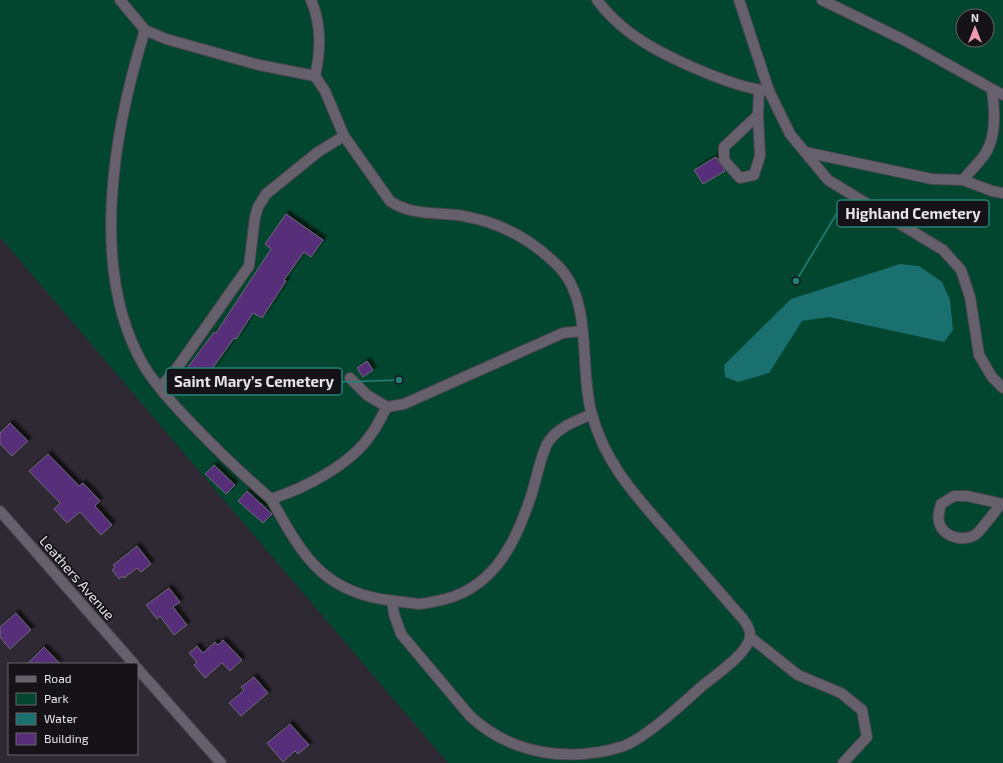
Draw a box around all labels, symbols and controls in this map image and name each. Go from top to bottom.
north arrow [955,8,995,48]
text: N [971,11,979,24]
callout: Highland Cemetery [837,200,989,227]
text: Highland Cemetery [845,204,981,223]
callout: Saint Mary’s Cemetery [166,368,342,395]
text: Saint Mary’s Cemetery [174,372,334,391]
street label: Leathers Avenue [36,532,118,623]
legend [8,663,138,755]
text: Road [44,671,72,685]
text: Park [44,691,69,705]
text: Water [44,711,78,725]
text: Building [44,731,89,745]

